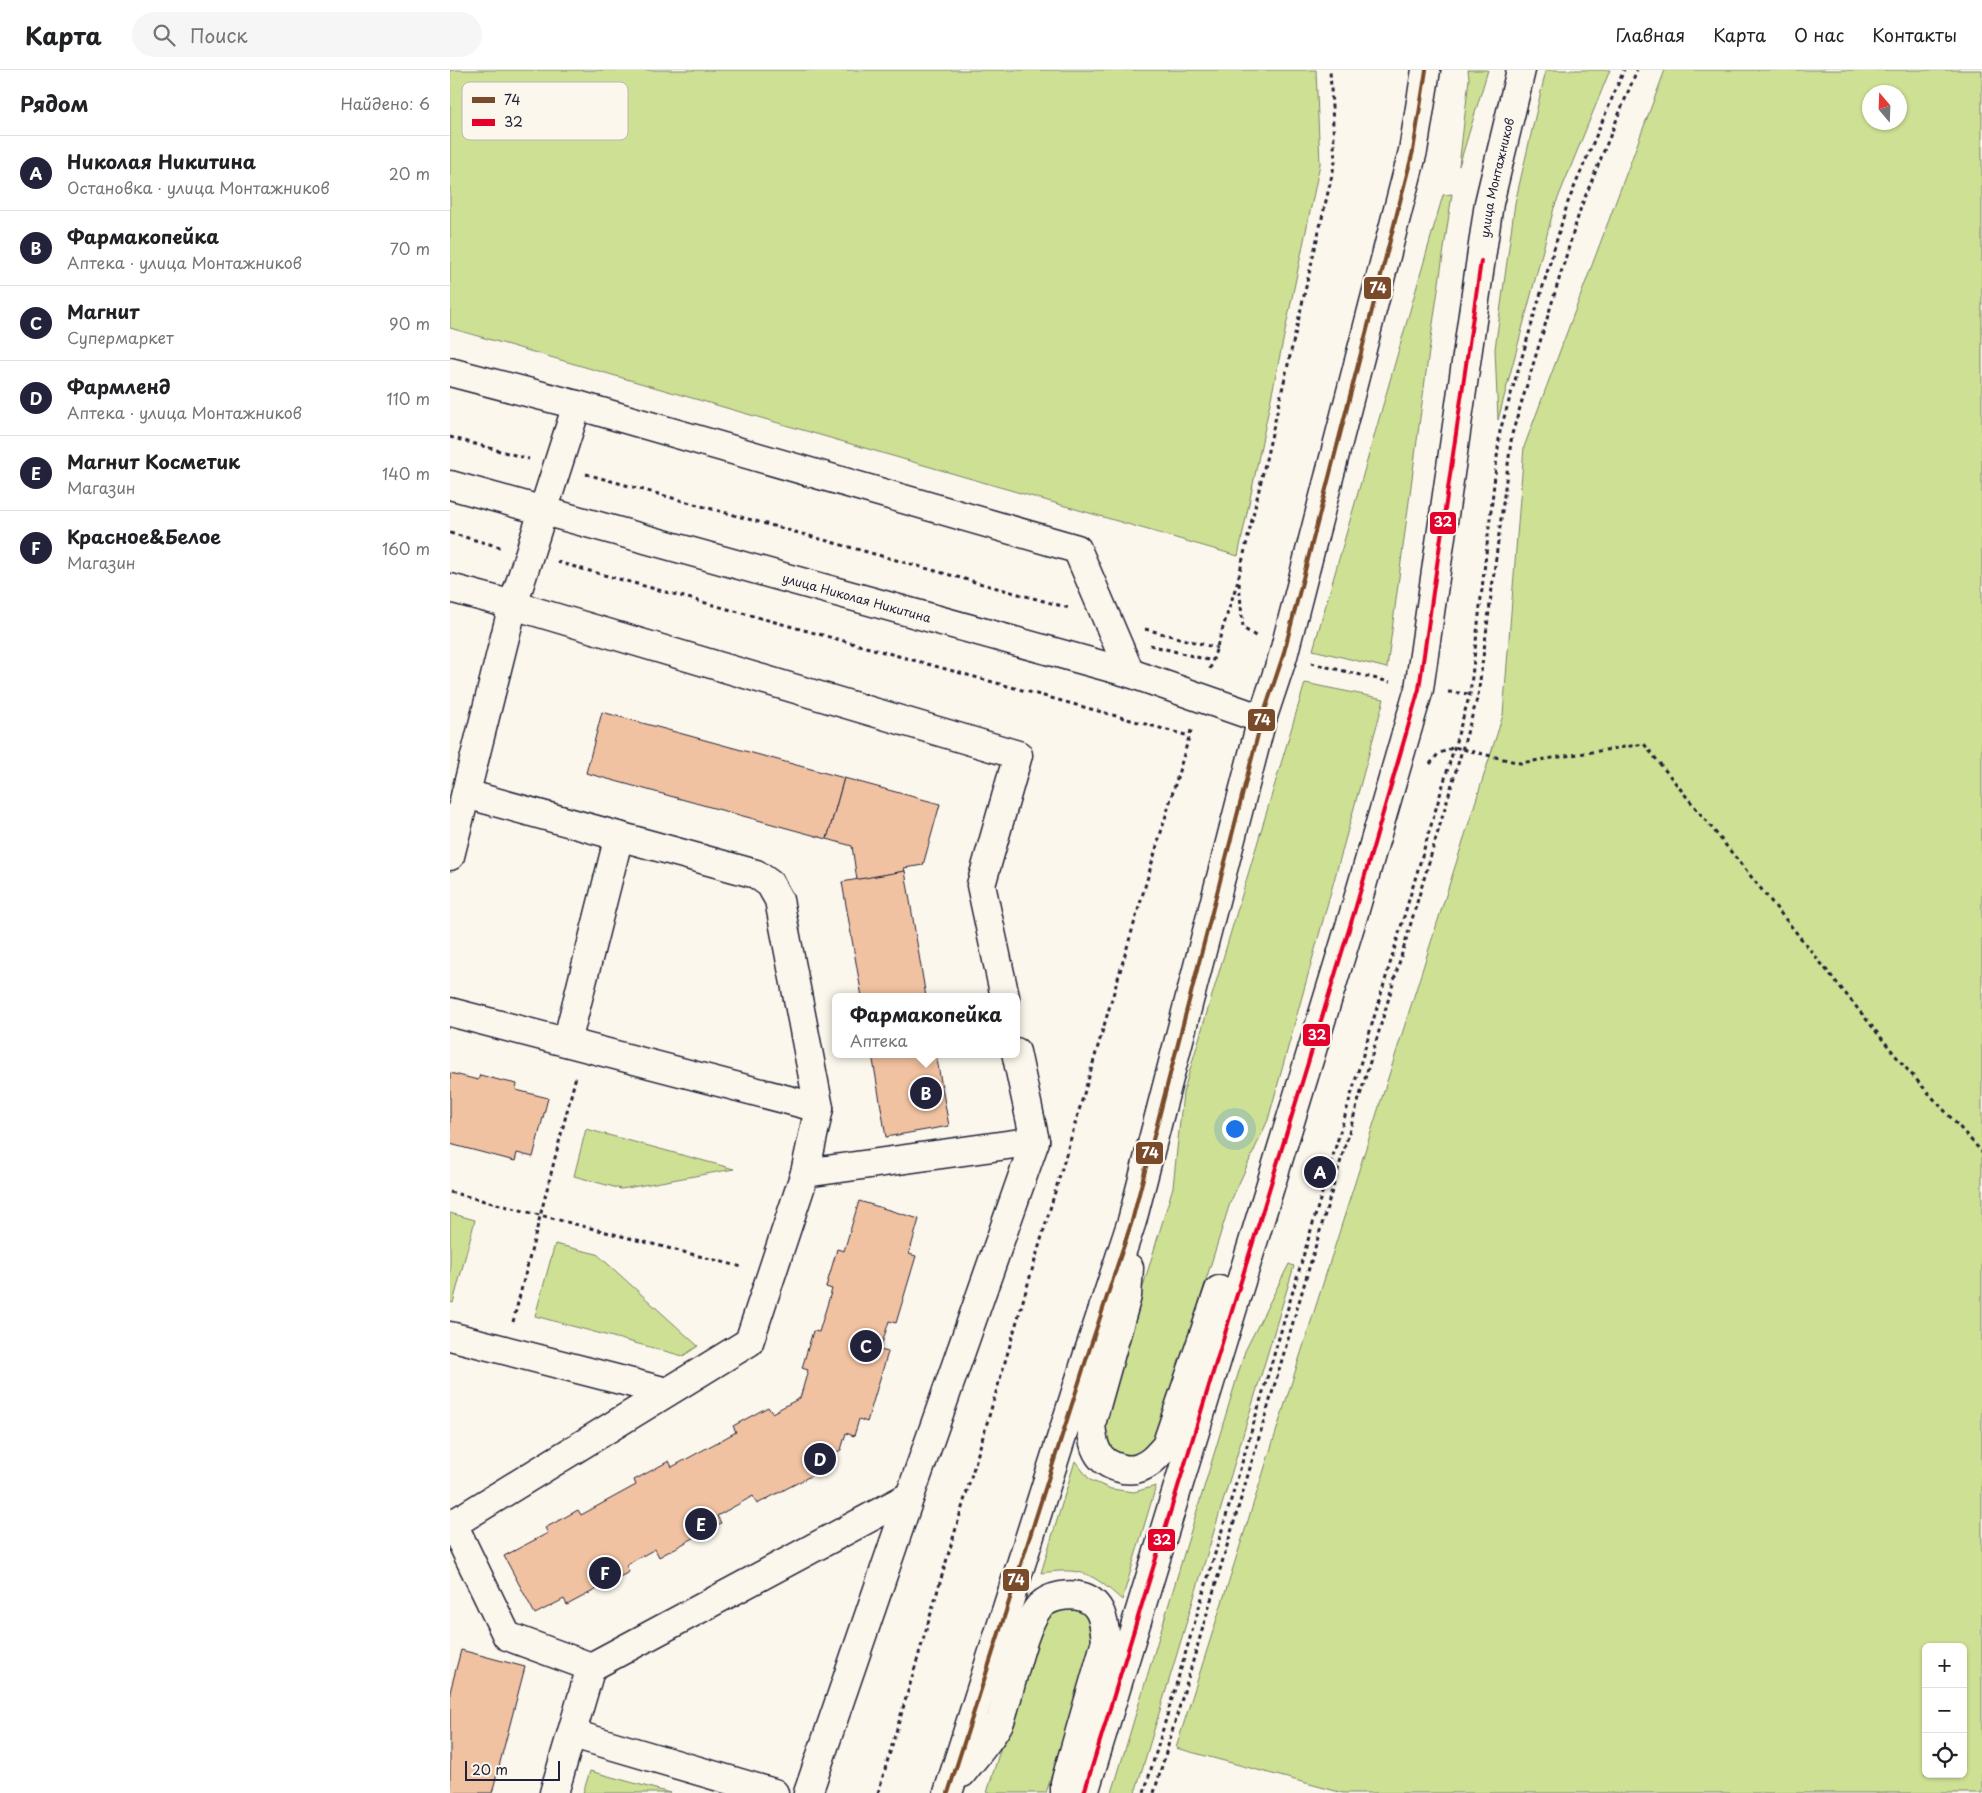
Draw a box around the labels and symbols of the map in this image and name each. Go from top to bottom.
legend [462,82,628,140]
north arrow [1862,85,1907,130]
text: 74 [504,89,521,110]
text: 32 [504,111,523,132]
street label: улица Монтажников [1475,116,1518,239]
line badge: 74 [1363,276,1392,300]
text: 74 [1369,277,1387,298]
line badge: 32 [1429,511,1457,535]
text: 32 [1434,511,1453,532]
street label: улица Николая Никитина [780,568,934,627]
line badge: 74 [1247,708,1276,732]
text: 74 [1253,709,1271,730]
line badge: 32 [1302,1023,1331,1047]
text: 32 [1308,1024,1327,1045]
pin: B [910,1074,942,1112]
your location [1222,1116,1248,1142]
line badge: 74 [1135,1141,1164,1165]
text: 74 [1141,1142,1159,1163]
pin: A [1304,1153,1336,1191]
pin: C [850,1327,882,1365]
pin: D [804,1440,836,1478]
pin: E [685,1505,717,1543]
line badge: 32 [1147,1528,1176,1552]
text: 32 [1153,1529,1172,1550]
pin: F [589,1554,621,1592]
line badge: 74 [1002,1568,1030,1592]
text: 74 [1007,1569,1025,1590]
scale bar [465,1758,560,1781]

